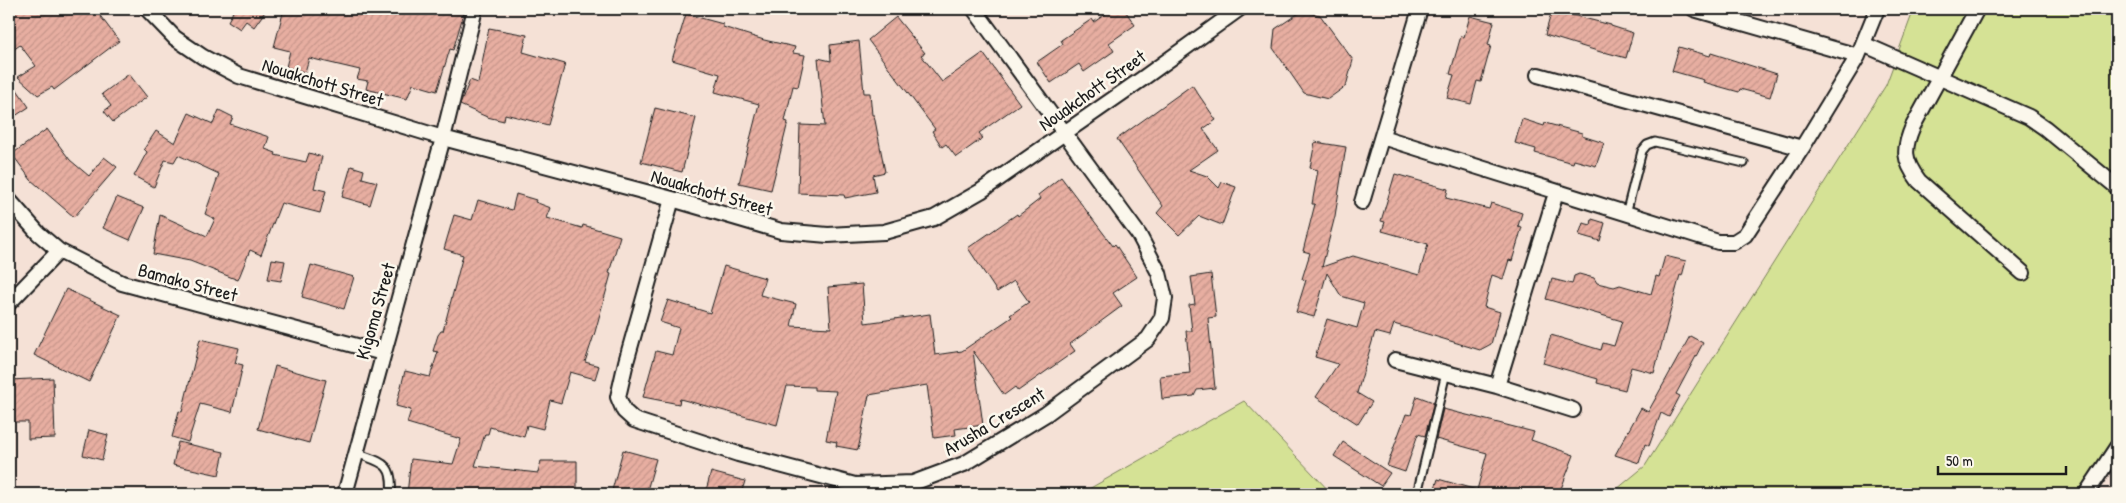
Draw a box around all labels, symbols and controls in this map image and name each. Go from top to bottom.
street label: Nouakchott Street [1033,43,1151,137]
street label: Nouakchott Street [259,51,387,113]
street label: Nouakchott Street [648,162,776,222]
street label: Bamako Street [136,256,241,308]
street label: Kigoma Street [349,259,401,362]
street label: Arusha Crescent [938,380,1050,461]
scale bar [1938,443,2066,475]
text: 50 m [1946,450,1973,471]

